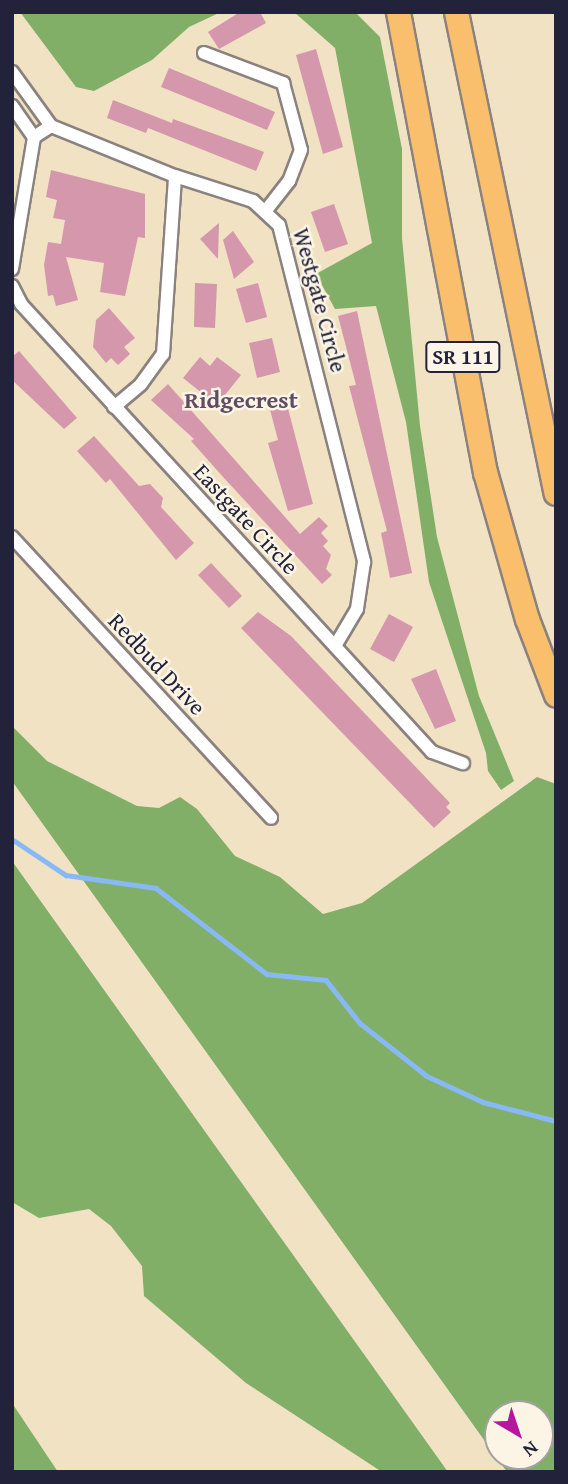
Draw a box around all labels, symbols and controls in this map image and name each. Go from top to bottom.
street label: Westgate Circle [287,225,353,375]
road number: SR 111 [424,340,502,374]
district label: Ridgecrest [184,386,298,414]
street label: Eastgate Circle [188,458,304,580]
street label: Redbud Drive [103,607,211,721]
north arrow [484,1400,554,1470]
text: N [517,1435,545,1465]

